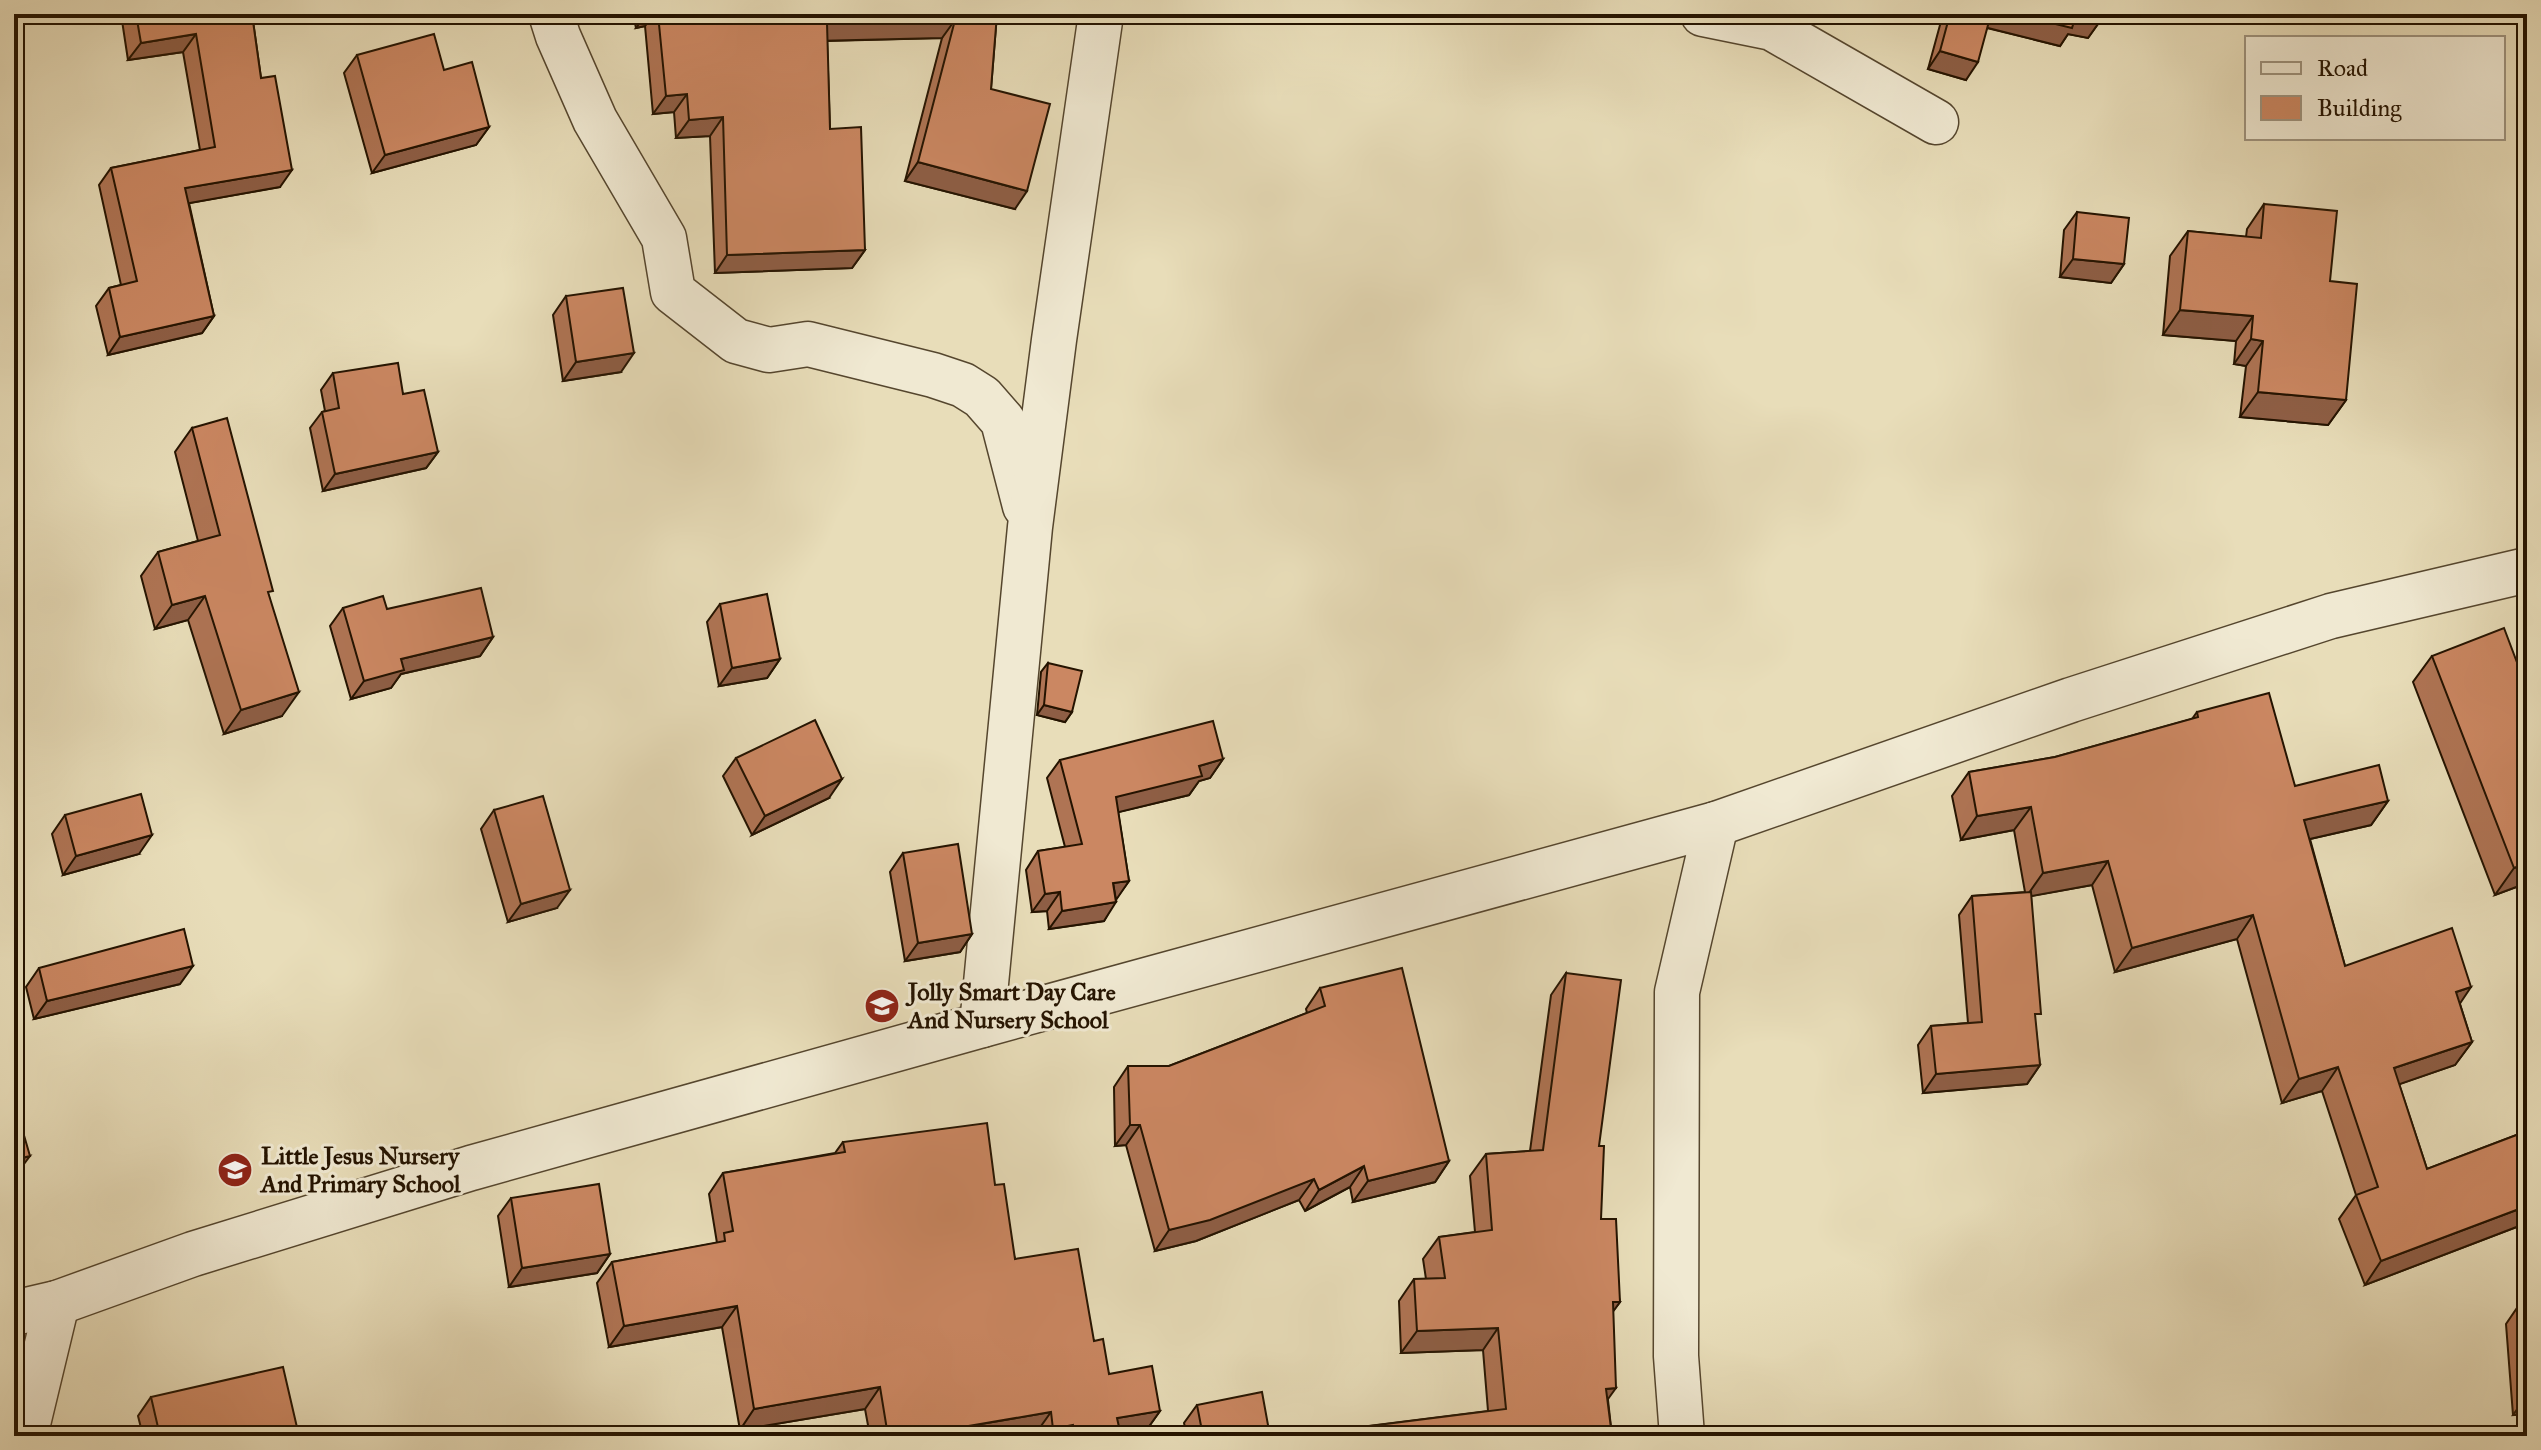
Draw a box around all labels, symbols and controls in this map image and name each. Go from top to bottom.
legend [2245,36,2505,140]
text: Road [2317,53,2368,83]
text: Building [2317,93,2402,123]
place label: Jolly Smart Day Care And Nursery School [905,977,1116,1035]
school or university icon: Jolly Smart Day Care And Nursery School [863,987,901,1025]
place label: Little Jesus Nursery And Primary School [259,1141,461,1199]
school or university icon: Little Jesus Nursery And Primary School [216,1151,254,1189]

